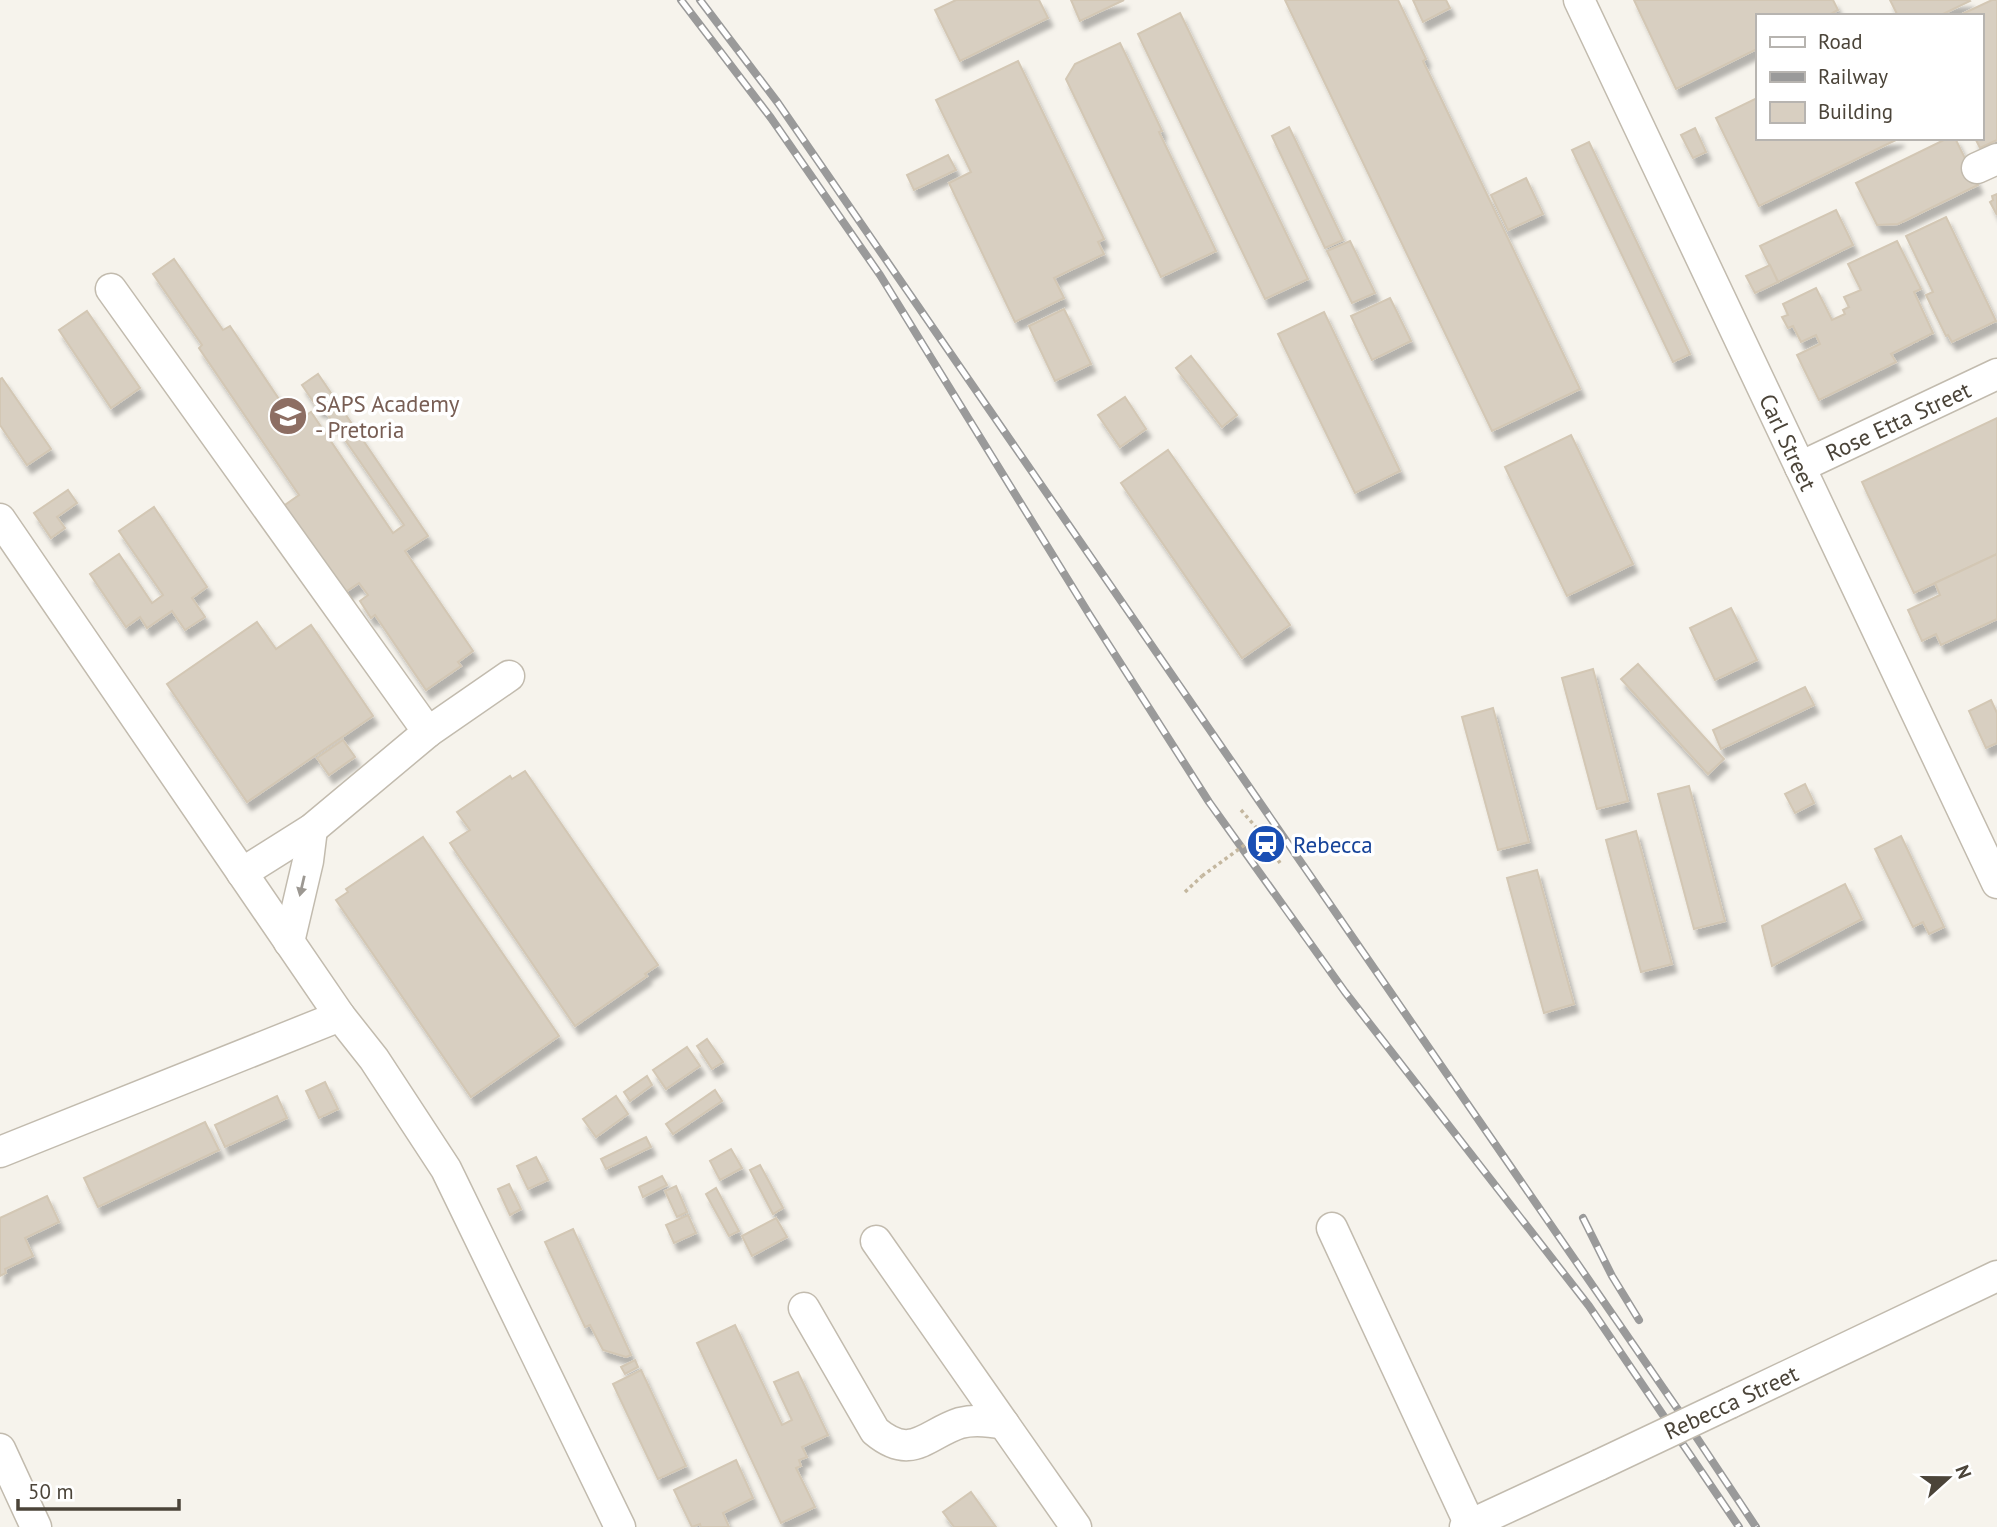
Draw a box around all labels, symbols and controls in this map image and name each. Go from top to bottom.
legend [1756,14,1983,140]
text: Road [1818,28,1862,55]
text: Railway [1818,63,1888,90]
text: Building [1818,98,1893,125]
street label: Rose Etta Street [1821,375,1975,467]
place label: SAPS Academy - Pretoria [315,389,460,444]
street label: Carl Street [1753,389,1823,495]
school or university icon: SAPS Academy - Pretoria [267,395,309,437]
station icon: Rebecca [1245,823,1287,865]
place label: Rebecca [1293,830,1373,859]
one-way arrow [297,875,308,897]
street label: Rebecca Street [1659,1358,1803,1446]
north arrow [1913,1443,1983,1513]
text: N [1950,1462,1977,1482]
scale bar [18,1468,178,1512]
text: 50 m [28,1478,74,1505]

